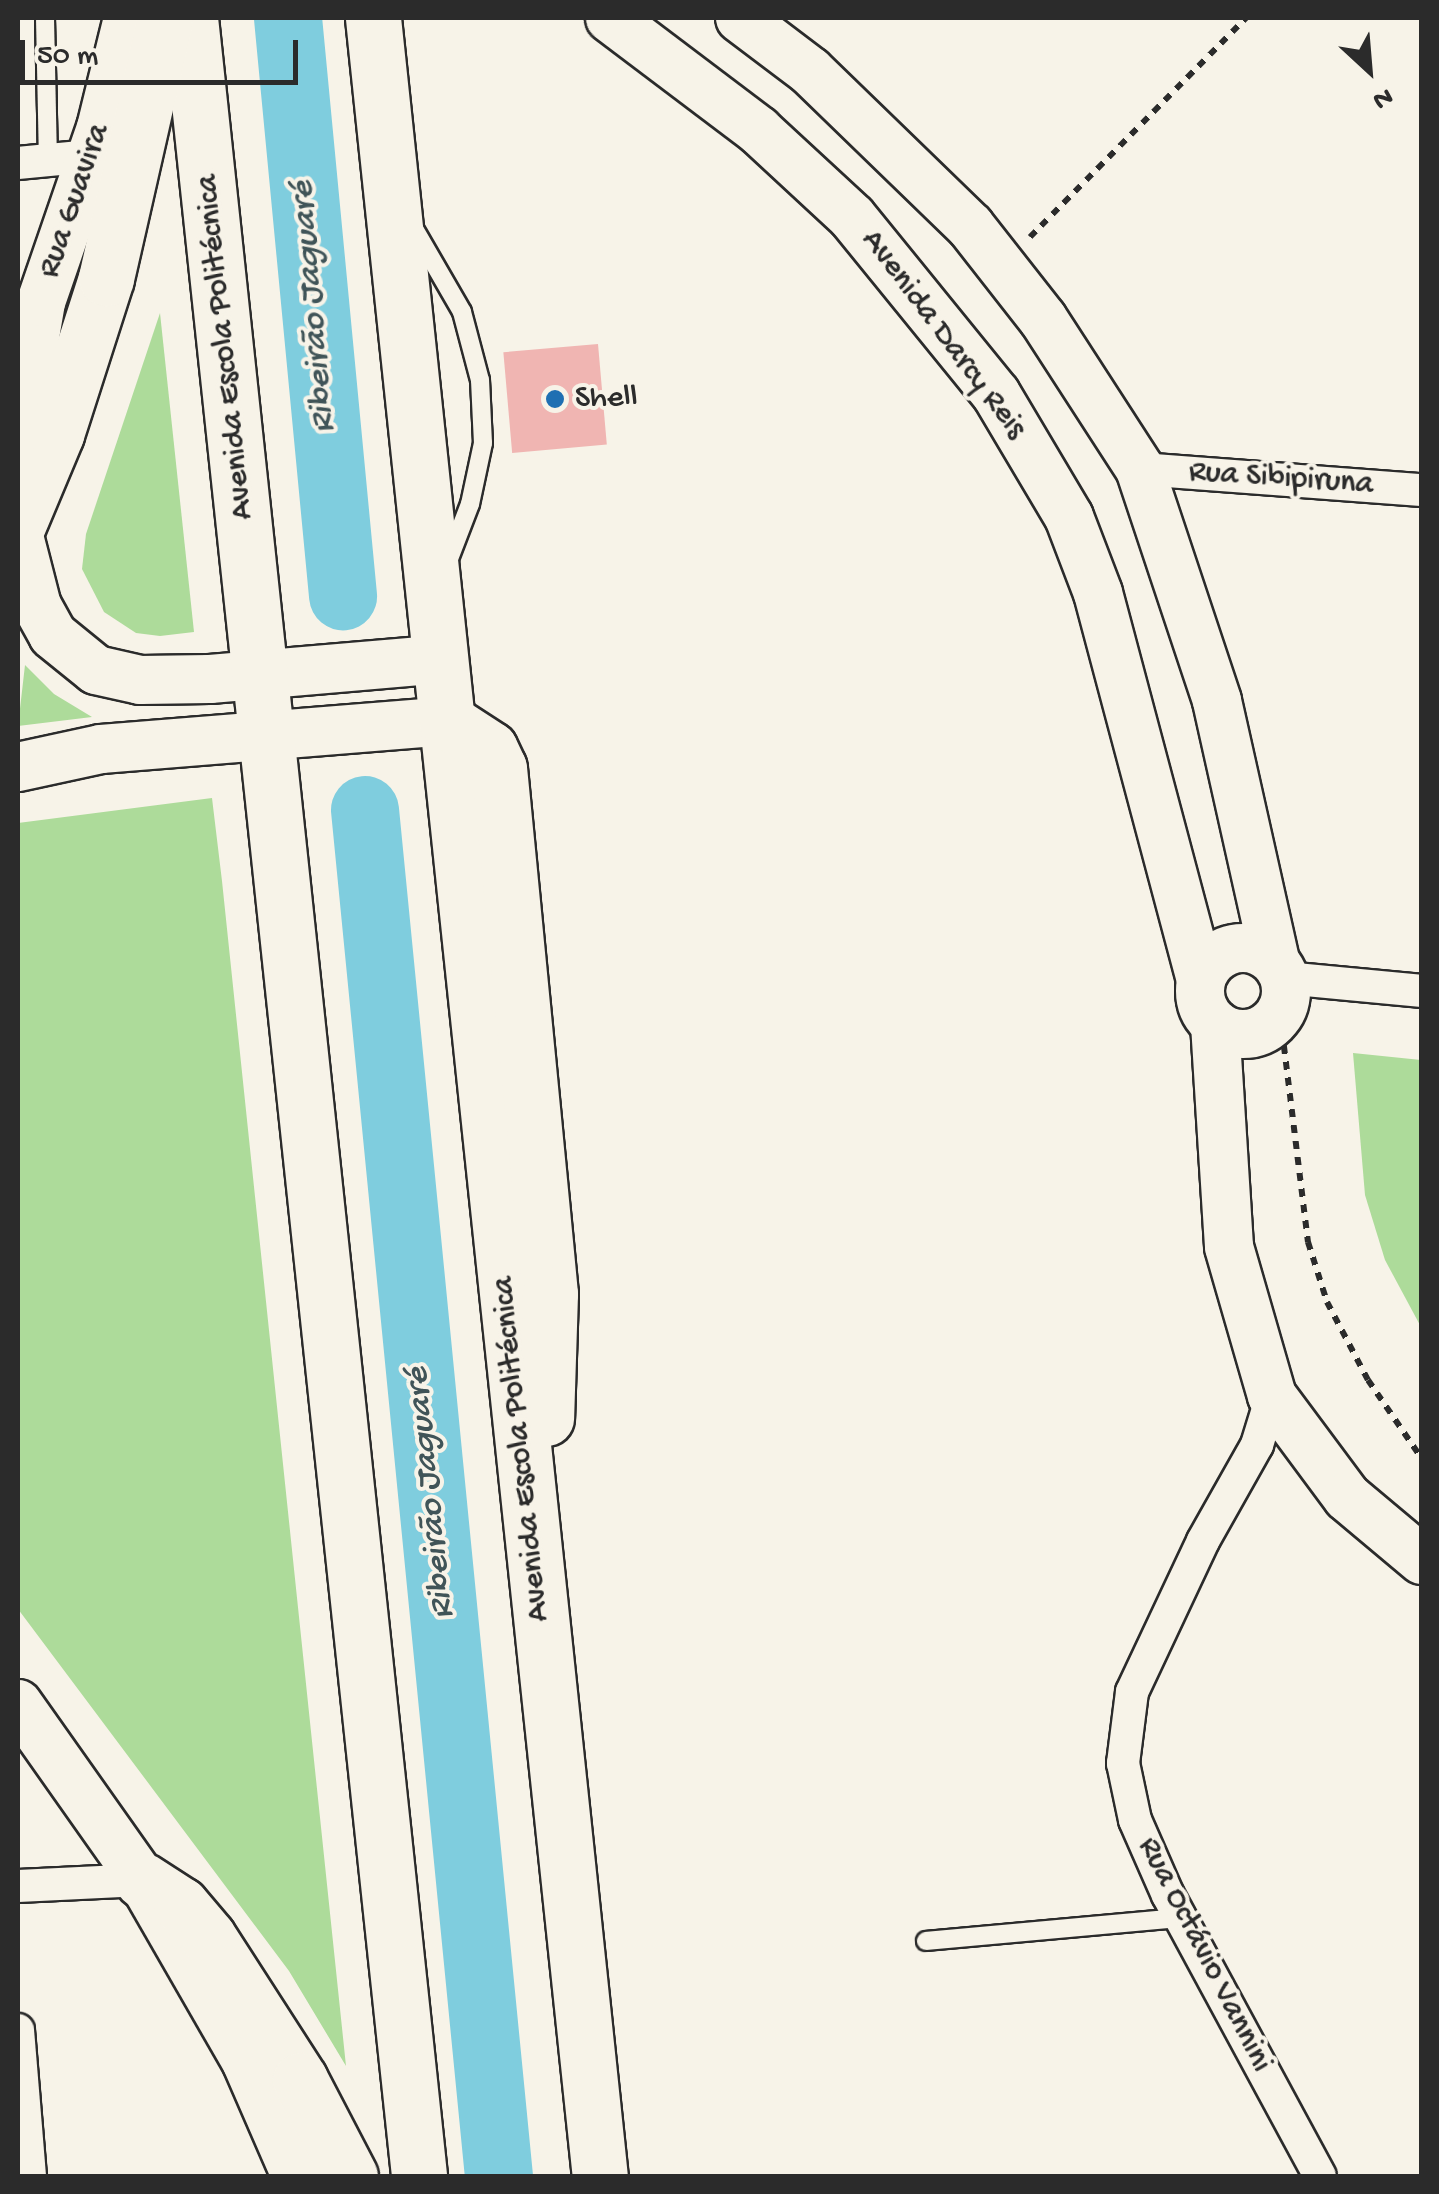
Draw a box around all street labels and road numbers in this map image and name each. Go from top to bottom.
street label: Rua Guavira [31,119,119,283]
street label: Avenida Escola Politécnica [189,173,263,521]
street label: Avenida Darcy Reis [852,223,1034,447]
street label: Rua Sibipiruna [1188,453,1374,505]
street label: Avenida Escola Politécnica [485,1275,559,1623]
street label: Rua Octávio Vannini [1128,1831,1280,2079]

